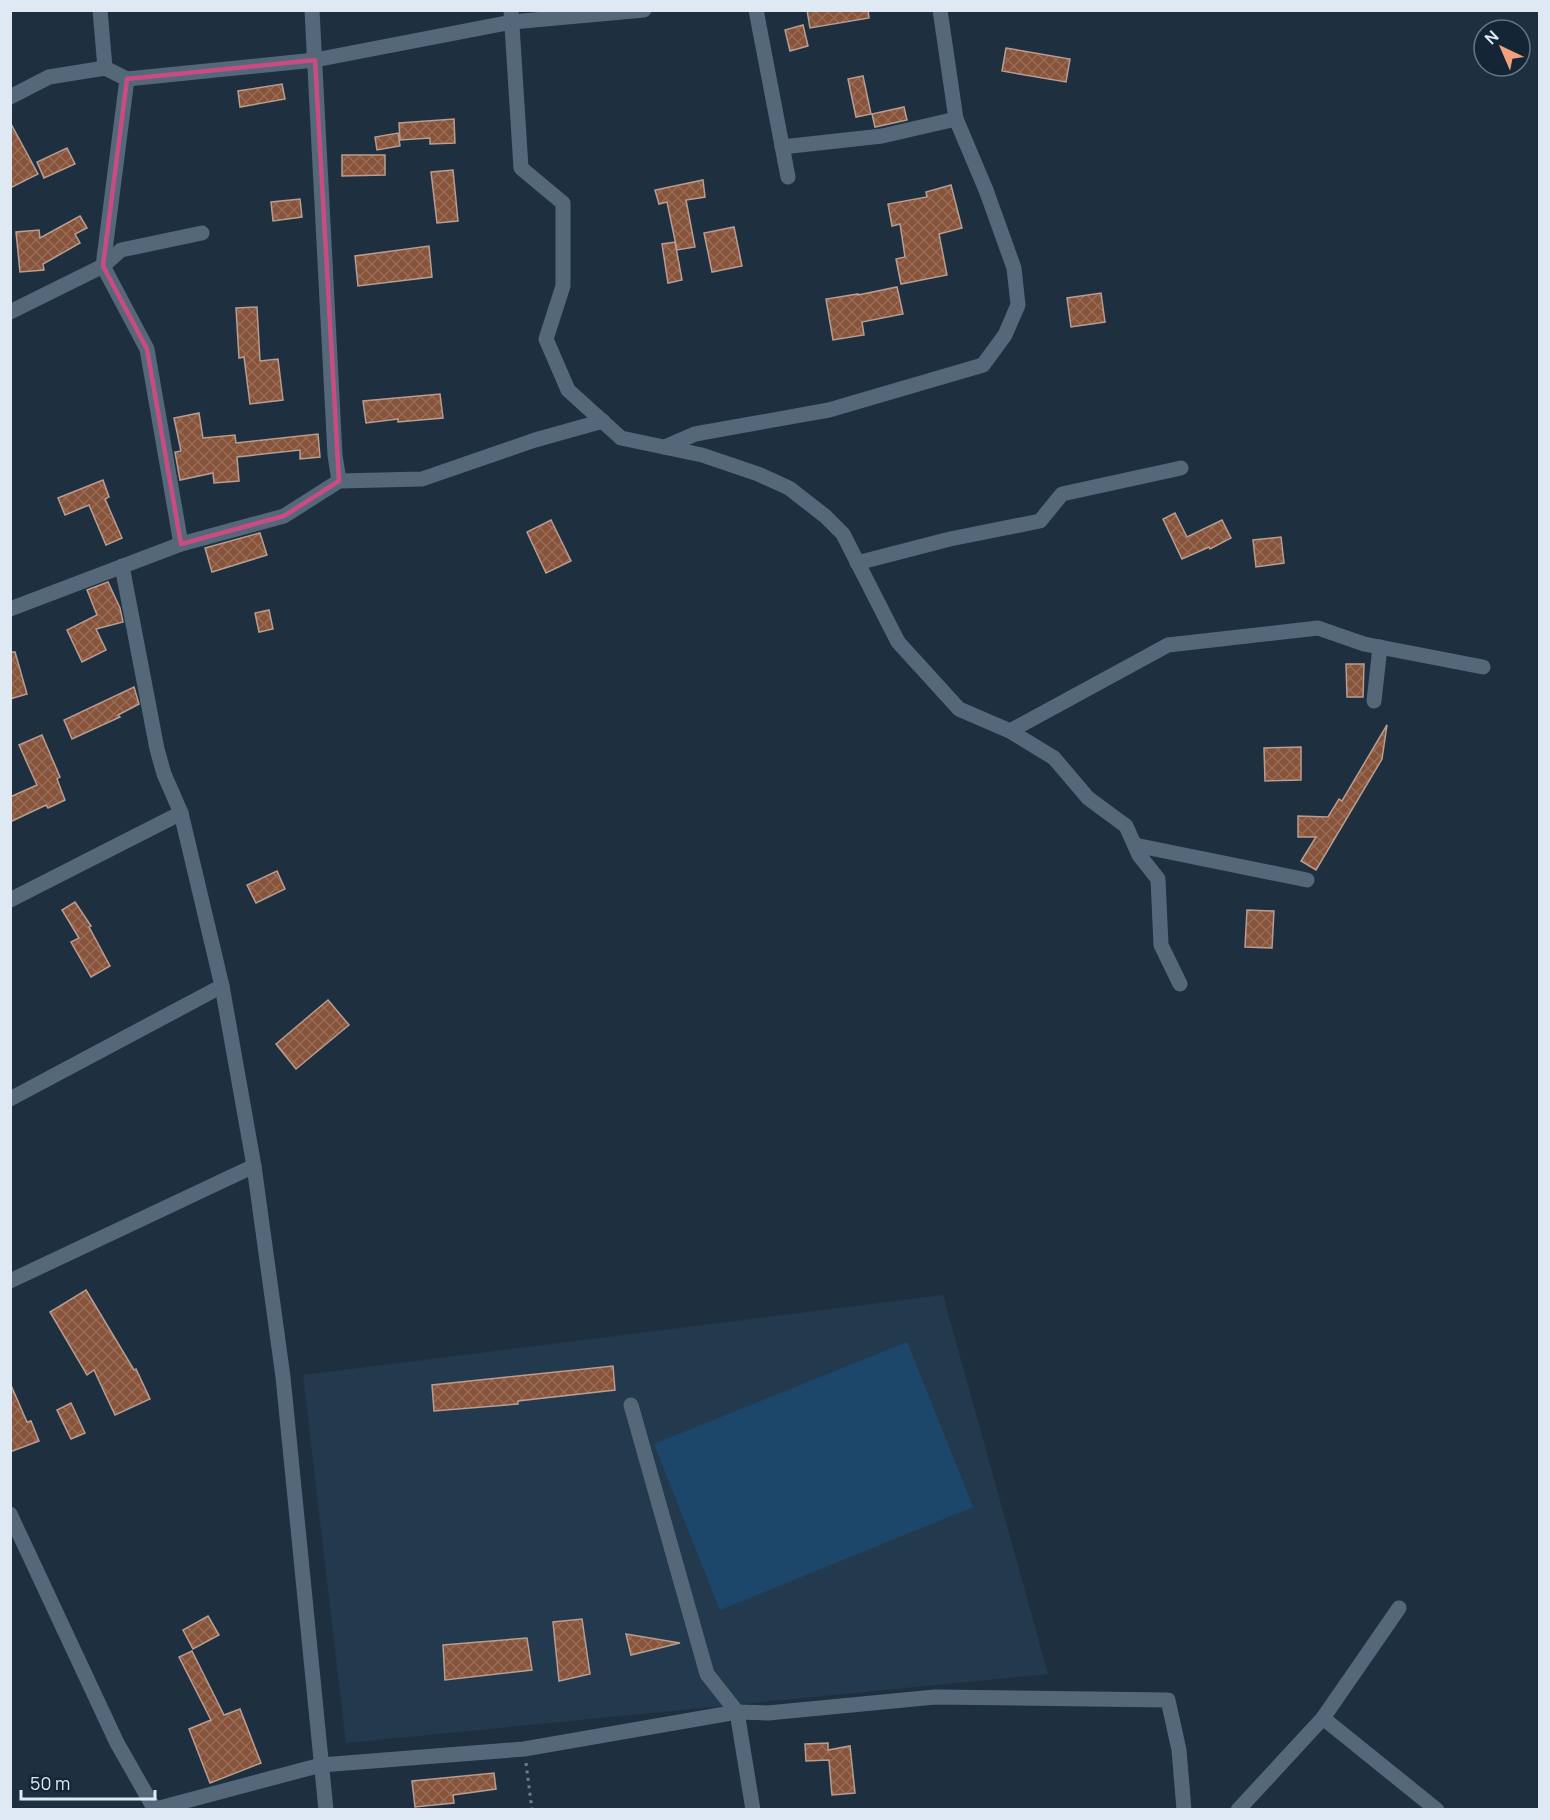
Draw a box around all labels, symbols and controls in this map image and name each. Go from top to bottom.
north arrow [1472,18,1532,78]
text: N [1480,25,1503,49]
scale bar [21,1763,154,1801]
text: 50 m [30,1771,70,1795]

